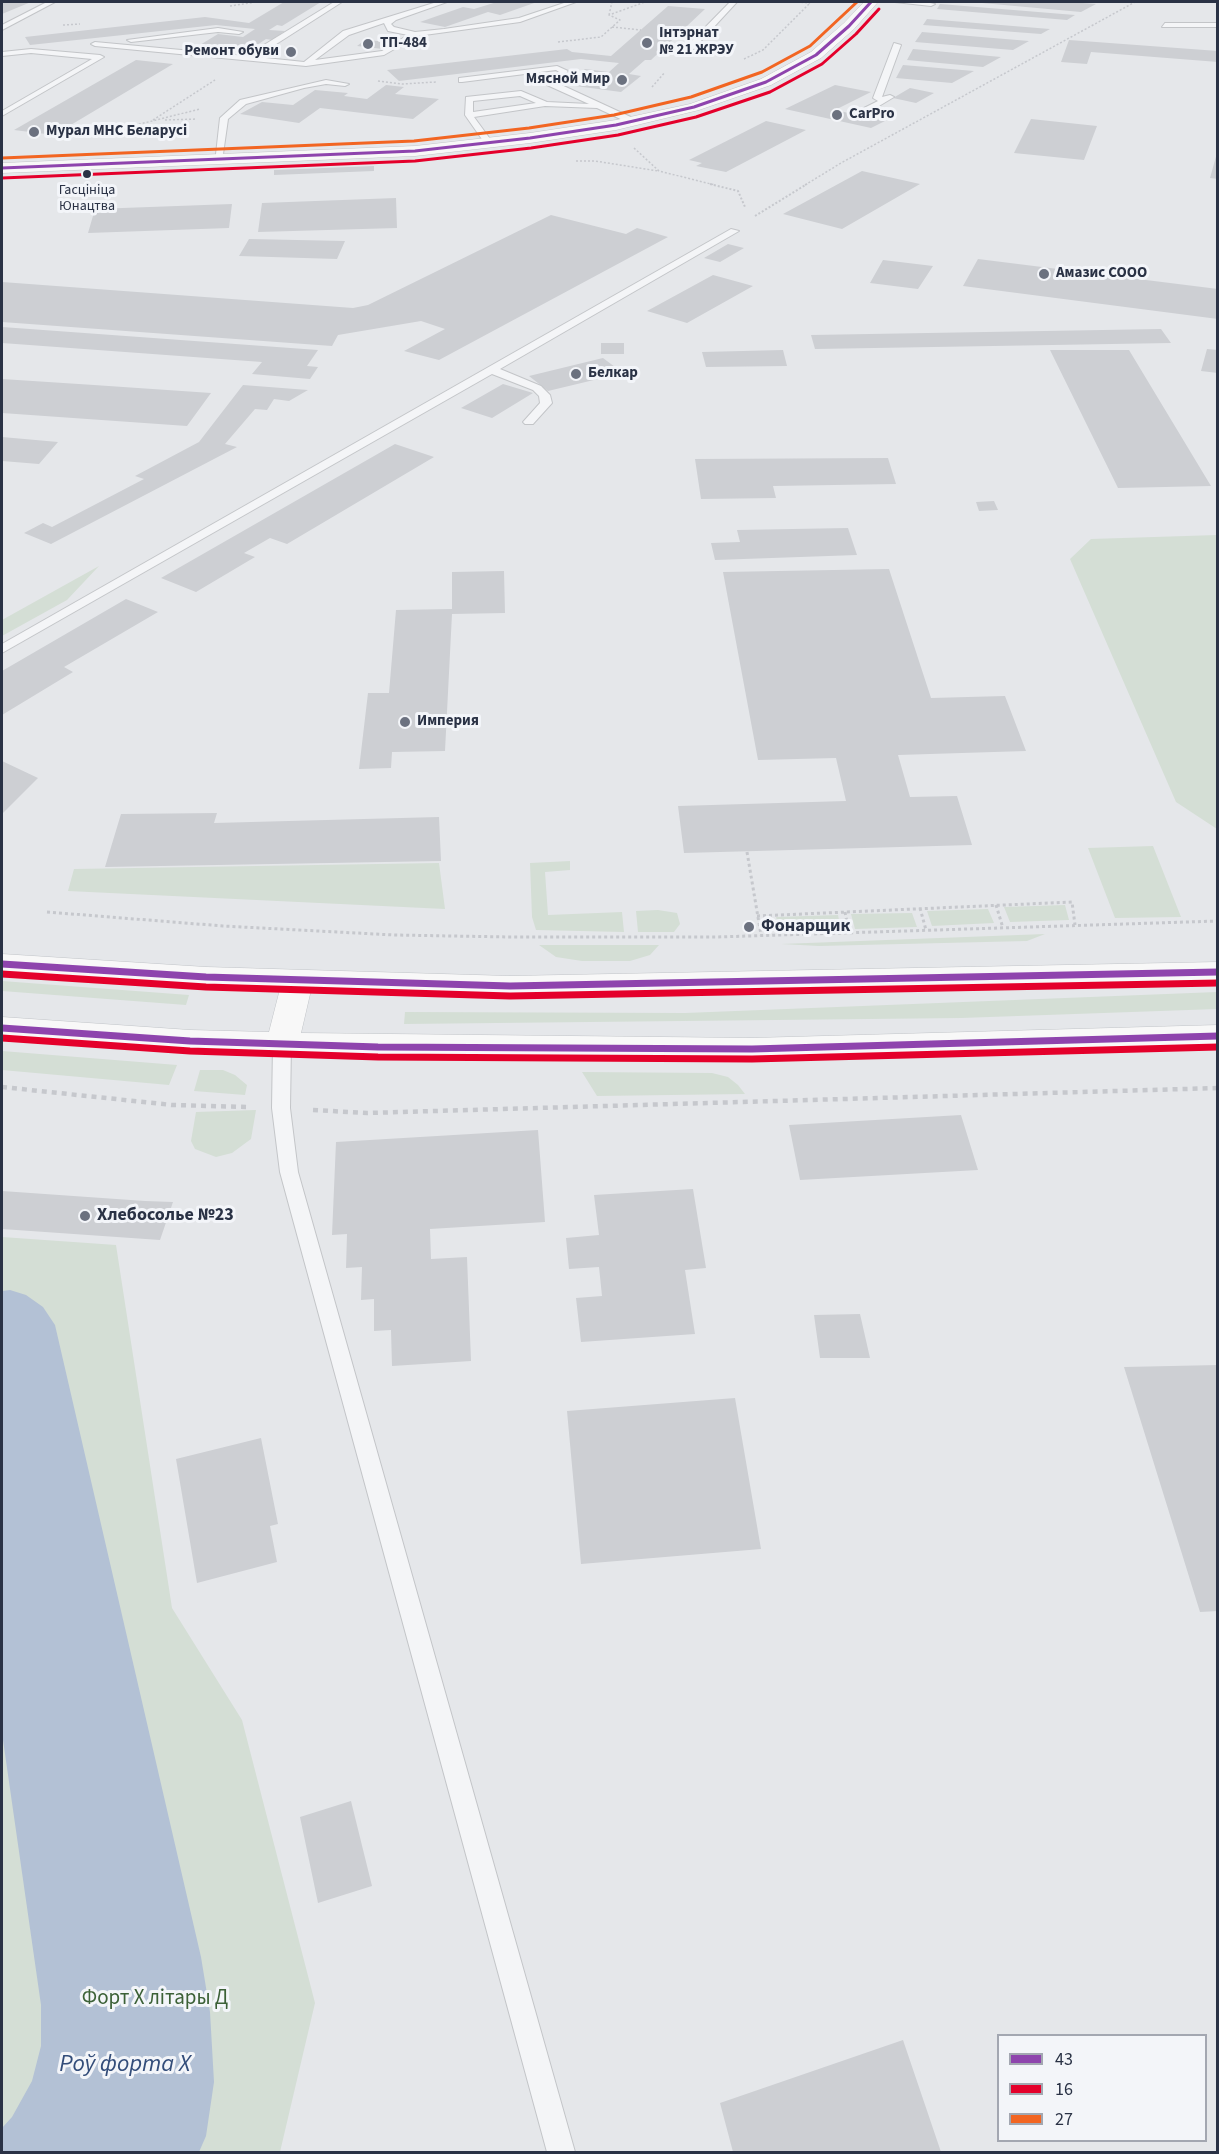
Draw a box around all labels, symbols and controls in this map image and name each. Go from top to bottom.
place label: Інтэрнат № 21 ЖРЭУ [659,25,734,60]
place label: ТП-484 [380,35,427,53]
marker: Інтэрнат № 21 ЖРЭУ [640,36,654,50]
marker: ТП-484 [361,37,375,51]
place label: Ремонт обуви [184,43,279,61]
marker: Ремонт обуви [284,45,298,59]
place label: Мясной Мир [526,71,610,89]
marker: Мясной Мир [615,73,629,87]
place label: CarPro [849,106,895,124]
marker: CarPro [830,108,844,122]
place label: Мурал МНС Беларусі [46,123,187,141]
marker: Мурал МНС Беларусі [27,125,41,139]
marker: Гасцініца Юнацтва [81,168,93,180]
place label: Гасцініца Юнацтва [59,183,115,216]
place label: Амазис СООО [1056,265,1147,283]
marker: Амазис СООО [1037,267,1051,281]
place label: Белкар [588,365,638,383]
marker: Белкар [569,367,583,381]
place label: Империя [417,713,479,731]
marker: Империя [398,715,412,729]
place label: Фонарщик [761,916,850,938]
marker: Фонарщик [742,920,756,934]
place label: Хлебосолье №23 [97,1205,234,1227]
marker: Хлебосолье №23 [78,1209,92,1223]
park label: Форт X літары Д [82,1986,228,2012]
legend [997,2034,1207,2142]
text: 43 [1055,2047,1073,2072]
water label: Роў форта Х [59,2052,191,2080]
text: 16 [1055,2077,1073,2102]
text: 27 [1055,2107,1073,2132]

